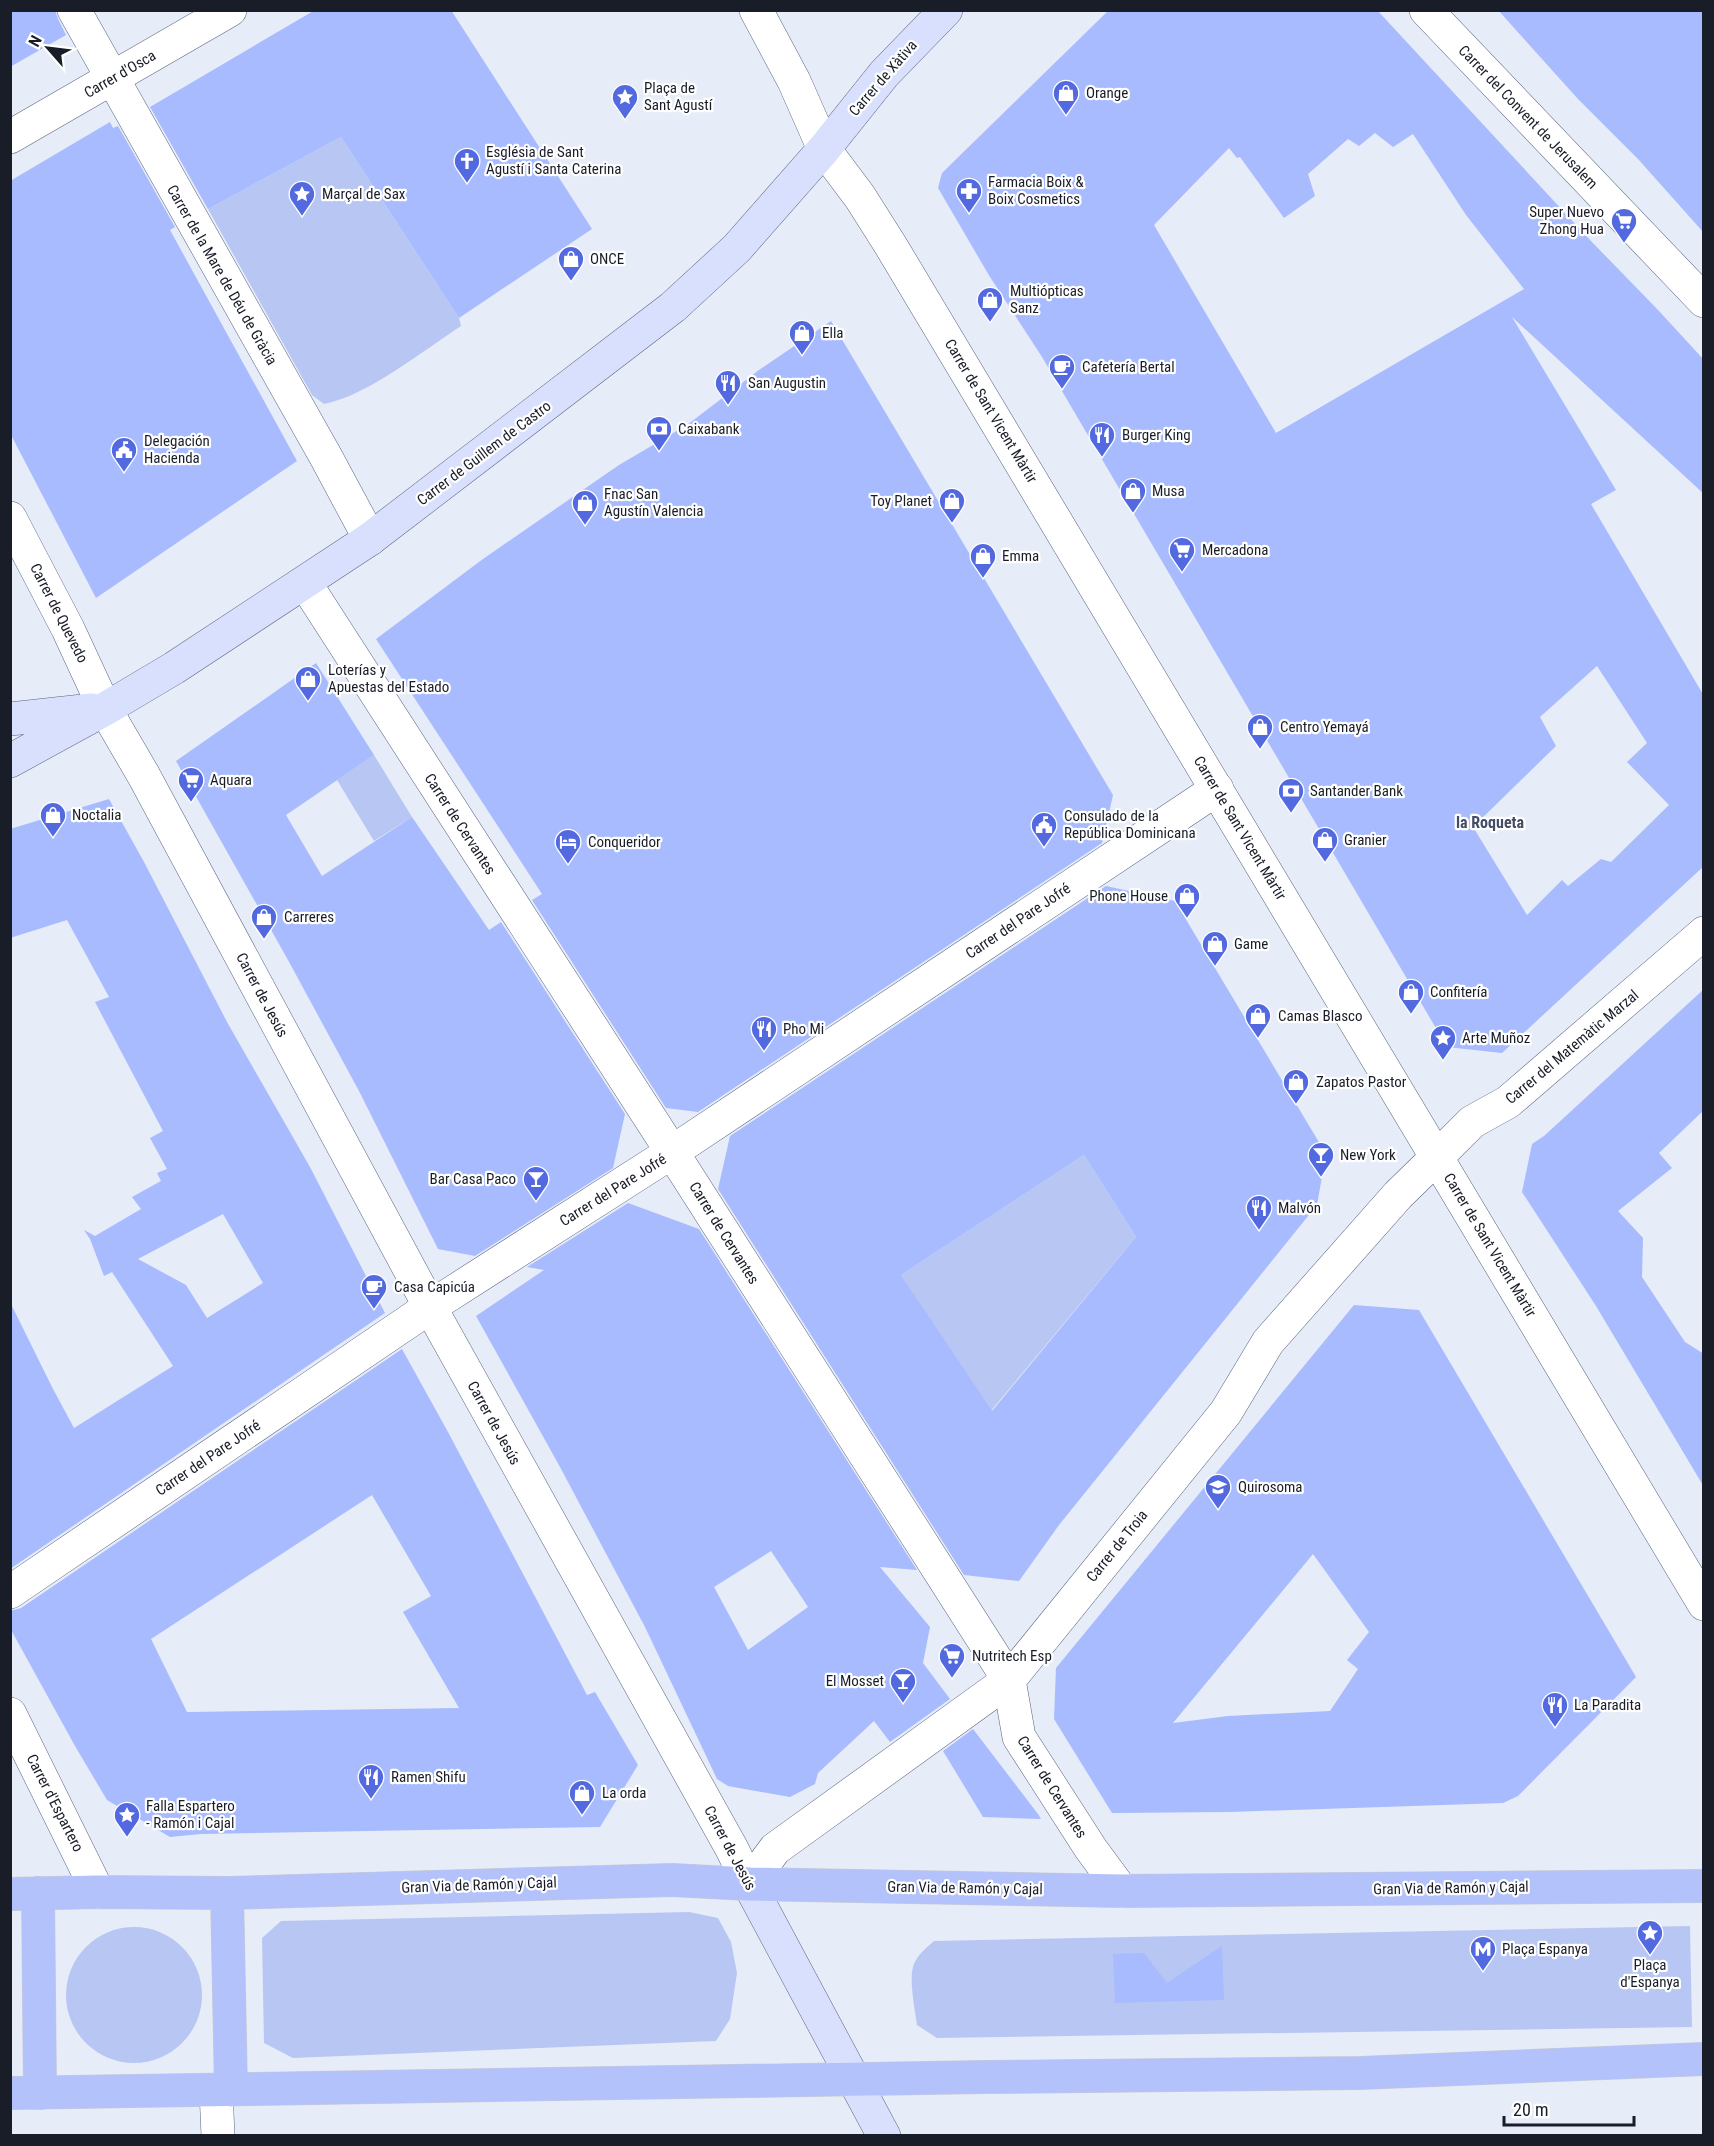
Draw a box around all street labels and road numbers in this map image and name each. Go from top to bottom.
street label: Carrer de Xàtiva [845,36,921,120]
street label: Carrer del Convent de Jerusalem [1455,41,1601,193]
street label: Carrer d'Osca [81,46,159,102]
street label: Carrer de la Mare de Déu de Gràcia [163,182,281,368]
street label: Carrer de Sant Vicent Màrtir [941,336,1041,487]
street label: Carrer de Guillem de Castro [414,397,554,509]
street label: Carrer de Quevedo [26,560,92,666]
street label: Carrer de Sant Vicent Màrtir [1190,753,1290,904]
street label: Carrer de Cervantes [421,770,499,878]
street label: Carrer del Pare Jofré [962,879,1074,963]
street label: Carrer de Jesús [232,950,292,1040]
street label: Carrer del Matemàtic Marzal [1502,986,1642,1108]
street label: Carrer del Pare Jofré [556,1150,670,1230]
street label: Carrer de Sant Vicent Màrtir [1440,1170,1540,1321]
street label: Carrer de Cervantes [685,1179,763,1287]
street label: Carrer de Jesús [464,1378,524,1468]
street label: Carrer del Pare Jofré [152,1416,264,1500]
street label: Carrer de Troia [1083,1506,1151,1586]
street label: Carrer de Cervantes [1013,1733,1091,1841]
street label: Carrer d'Espartero [23,1751,87,1855]
street label: Carrer de Jesús [700,1803,760,1893]
street label: Gran Via de Ramón y Cajal [401,1873,557,1897]
street label: Gran Via de Ramón y Cajal [887,1878,1043,1898]
street label: Gran Via de Ramón y Cajal [1373,1878,1529,1898]

